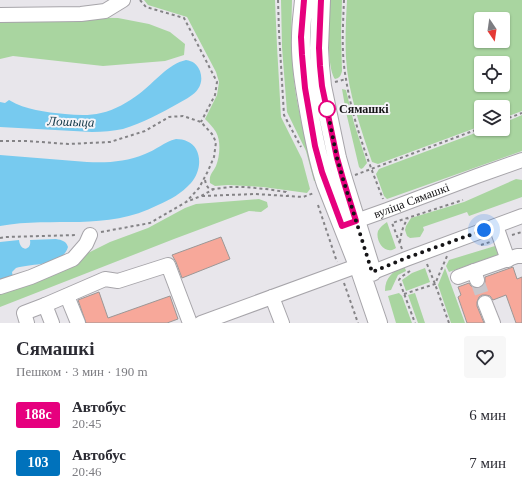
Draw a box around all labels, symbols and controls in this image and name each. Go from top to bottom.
north arrow [474,12,510,48]
map controls [474,12,510,136]
button: locate [474,56,510,92]
marker: Сямашкі [318,100,336,118]
button: layers [474,100,510,136]
place label: Сямашкі [339,102,389,116]
water label: Лошыца [46,113,95,130]
street label: вуліца Сямашкі [372,180,452,221]
your location [474,220,494,240]
button: heart [464,336,506,378]
text: Сямашкі [16,338,95,359]
text: Пешком · 3 мин · 190 m [16,364,148,379]
text: Автобус [72,399,126,415]
text: 188с [24,407,52,422]
text: 6 мин [469,407,506,423]
text: 20:45 [72,416,102,431]
text: Автобус [72,447,126,463]
text: 103 [28,455,49,470]
text: 7 мин [469,455,506,471]
text: 20:46 [72,464,102,479]

